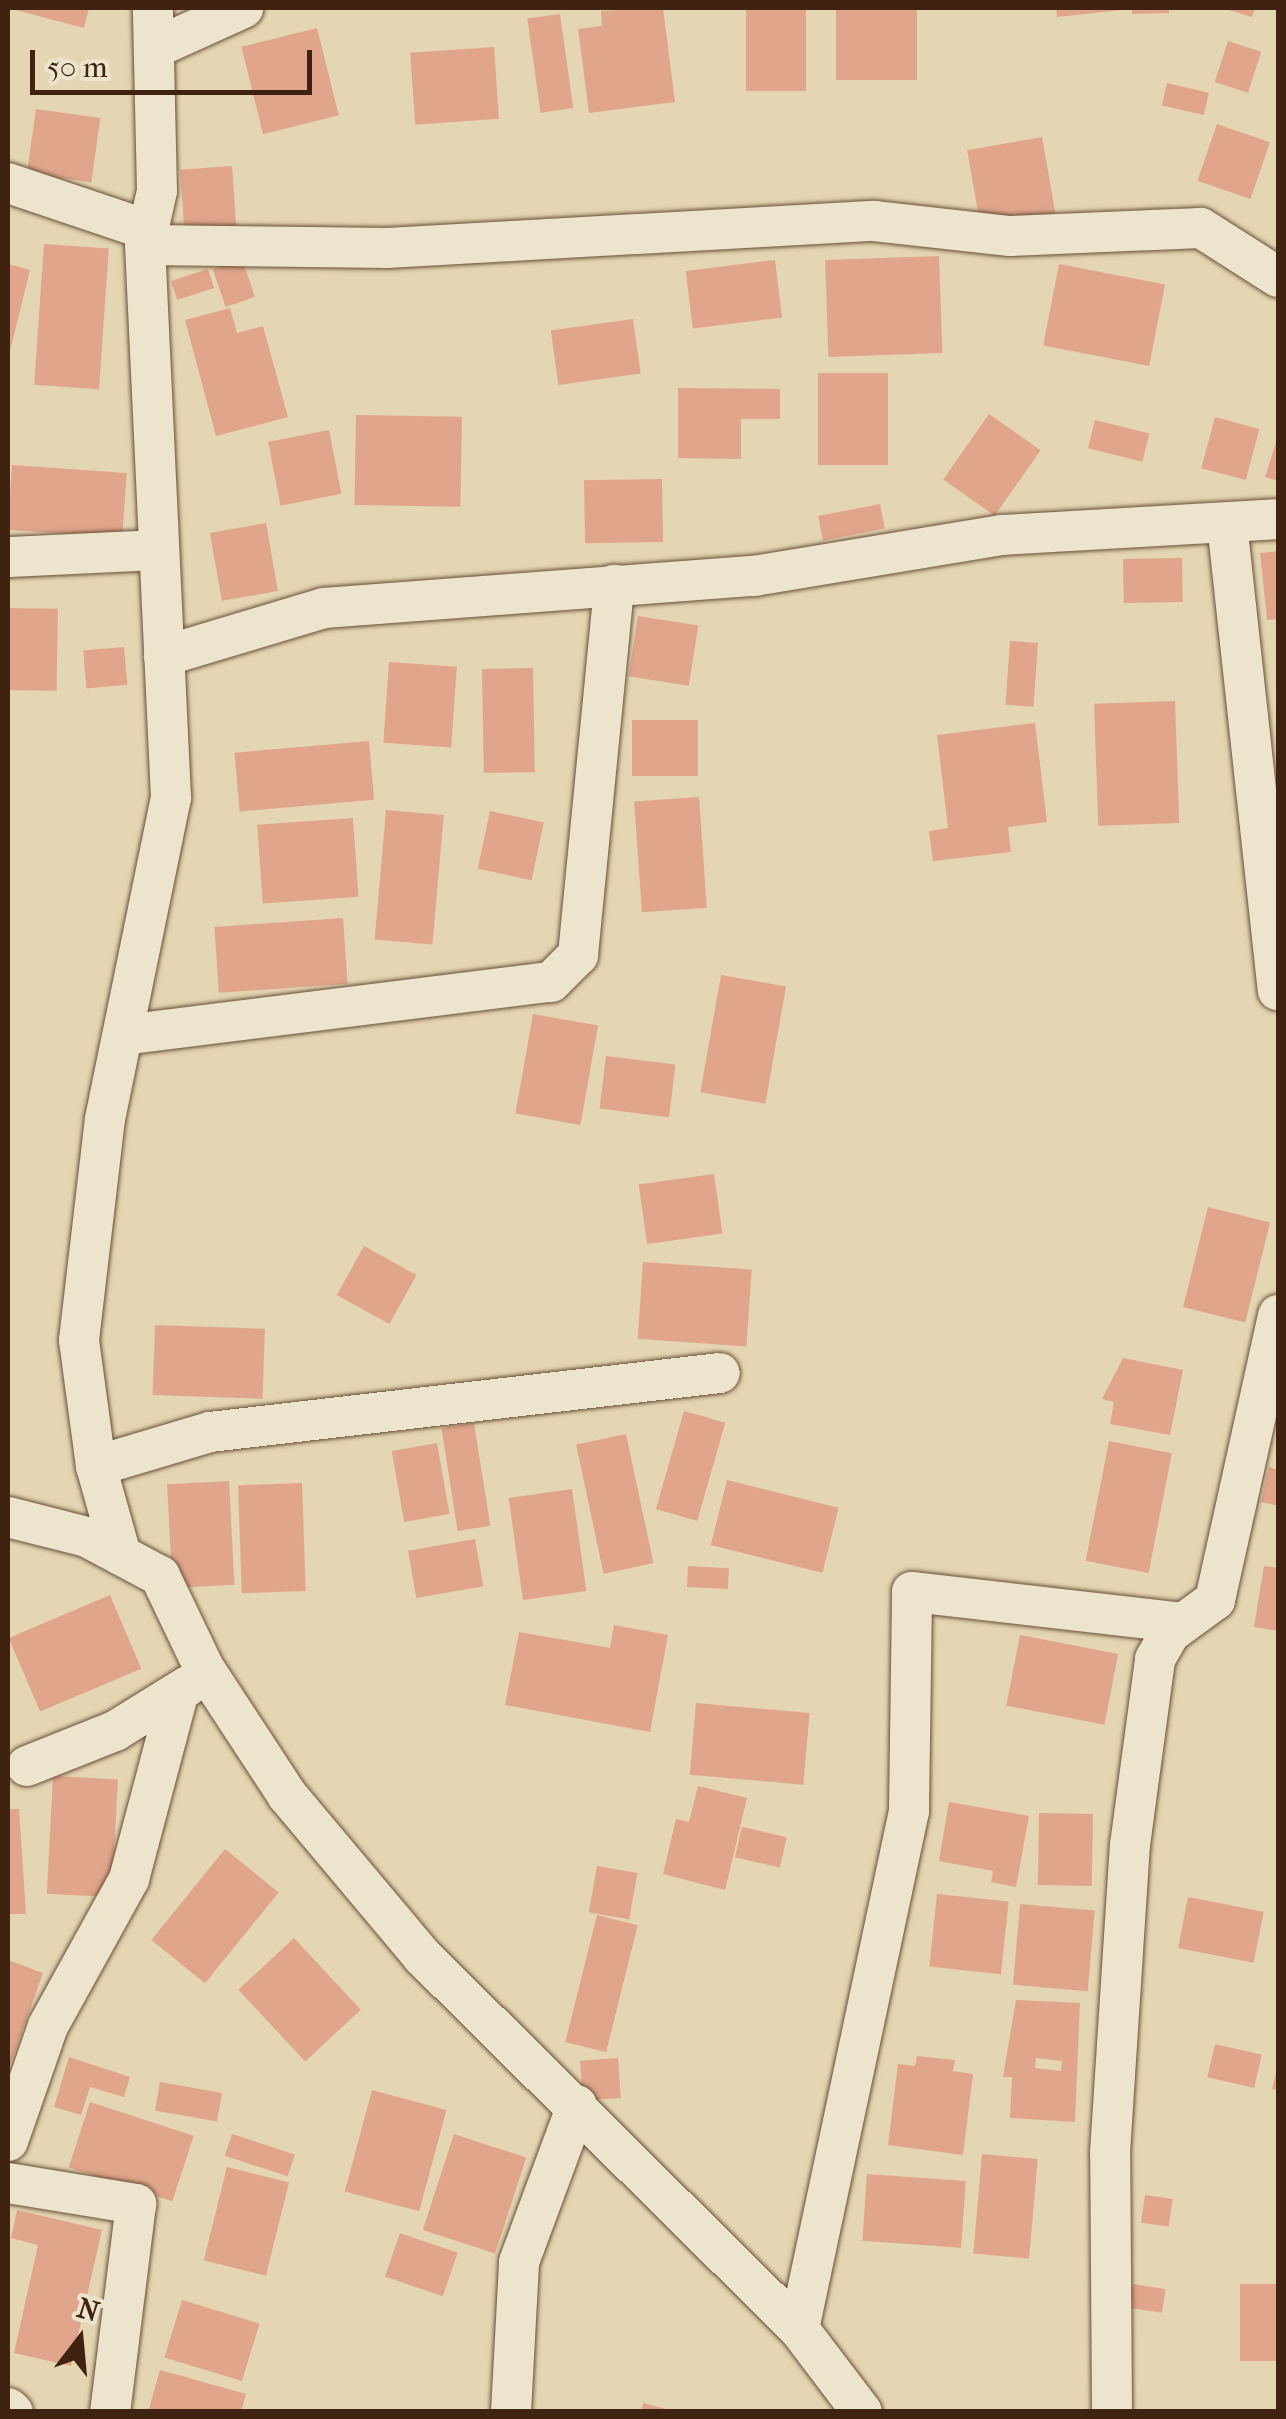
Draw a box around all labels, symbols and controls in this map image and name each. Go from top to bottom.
scale bar [35,30,318,92]
text: 50 m [47,50,108,85]
north arrow [30,2289,130,2389]
text: N [74,2291,103,2328]

